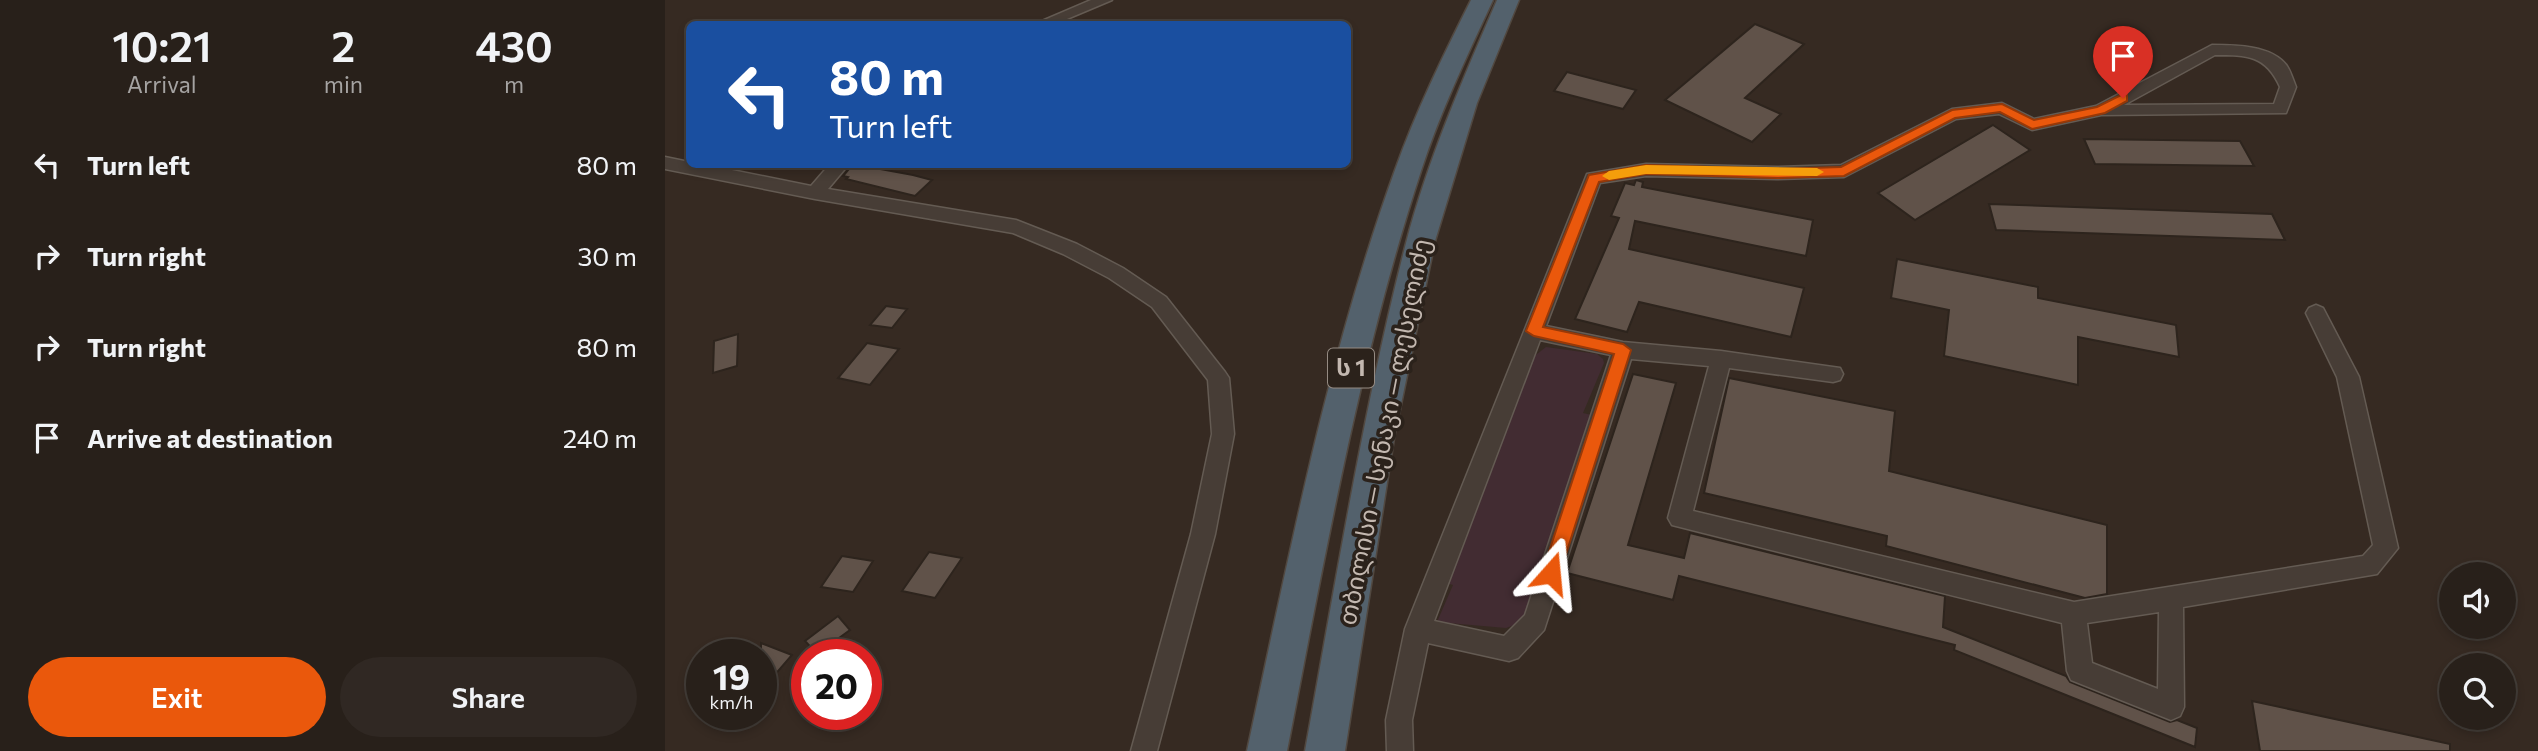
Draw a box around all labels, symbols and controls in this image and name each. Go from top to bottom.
text: 10:21 [112,19,212,71]
text: 2 [332,19,355,71]
text: 430 [475,19,553,71]
pin [2093,26,2153,98]
icon: arrive [2104,37,2142,75]
text: 80 m [829,45,944,105]
icon: left [714,49,805,140]
text: Arrival [127,70,197,98]
text: min [324,70,363,98]
text: m [504,70,524,98]
text: Turn left [829,105,953,145]
icon: left [28,146,66,184]
text: Turn left [87,149,190,180]
text: 80 m [577,149,637,180]
street label: თბილისი — სენაკი — ლესელიძე [1332,236,1436,627]
icon: right [28,237,66,275]
text: Turn right [87,240,206,271]
text: 30 m [578,240,637,271]
icon: right [28,328,66,366]
text: Turn right [87,331,206,362]
text: 80 m [577,331,637,362]
road number: ს 1 [1328,348,1374,388]
icon: arrive [28,419,66,457]
text: Arrive at destination [87,422,333,453]
text: 240 m [563,422,637,453]
position arrow [1514,536,1588,610]
map controls [2439,562,2516,730]
button: sound [2439,562,2516,639]
speed limit sign: 20 [791,639,882,730]
button: search [2439,653,2516,730]
text: 19 [713,654,750,697]
button: Exit [28,657,326,737]
button: Share [340,657,637,737]
text: km/h [710,691,753,713]

